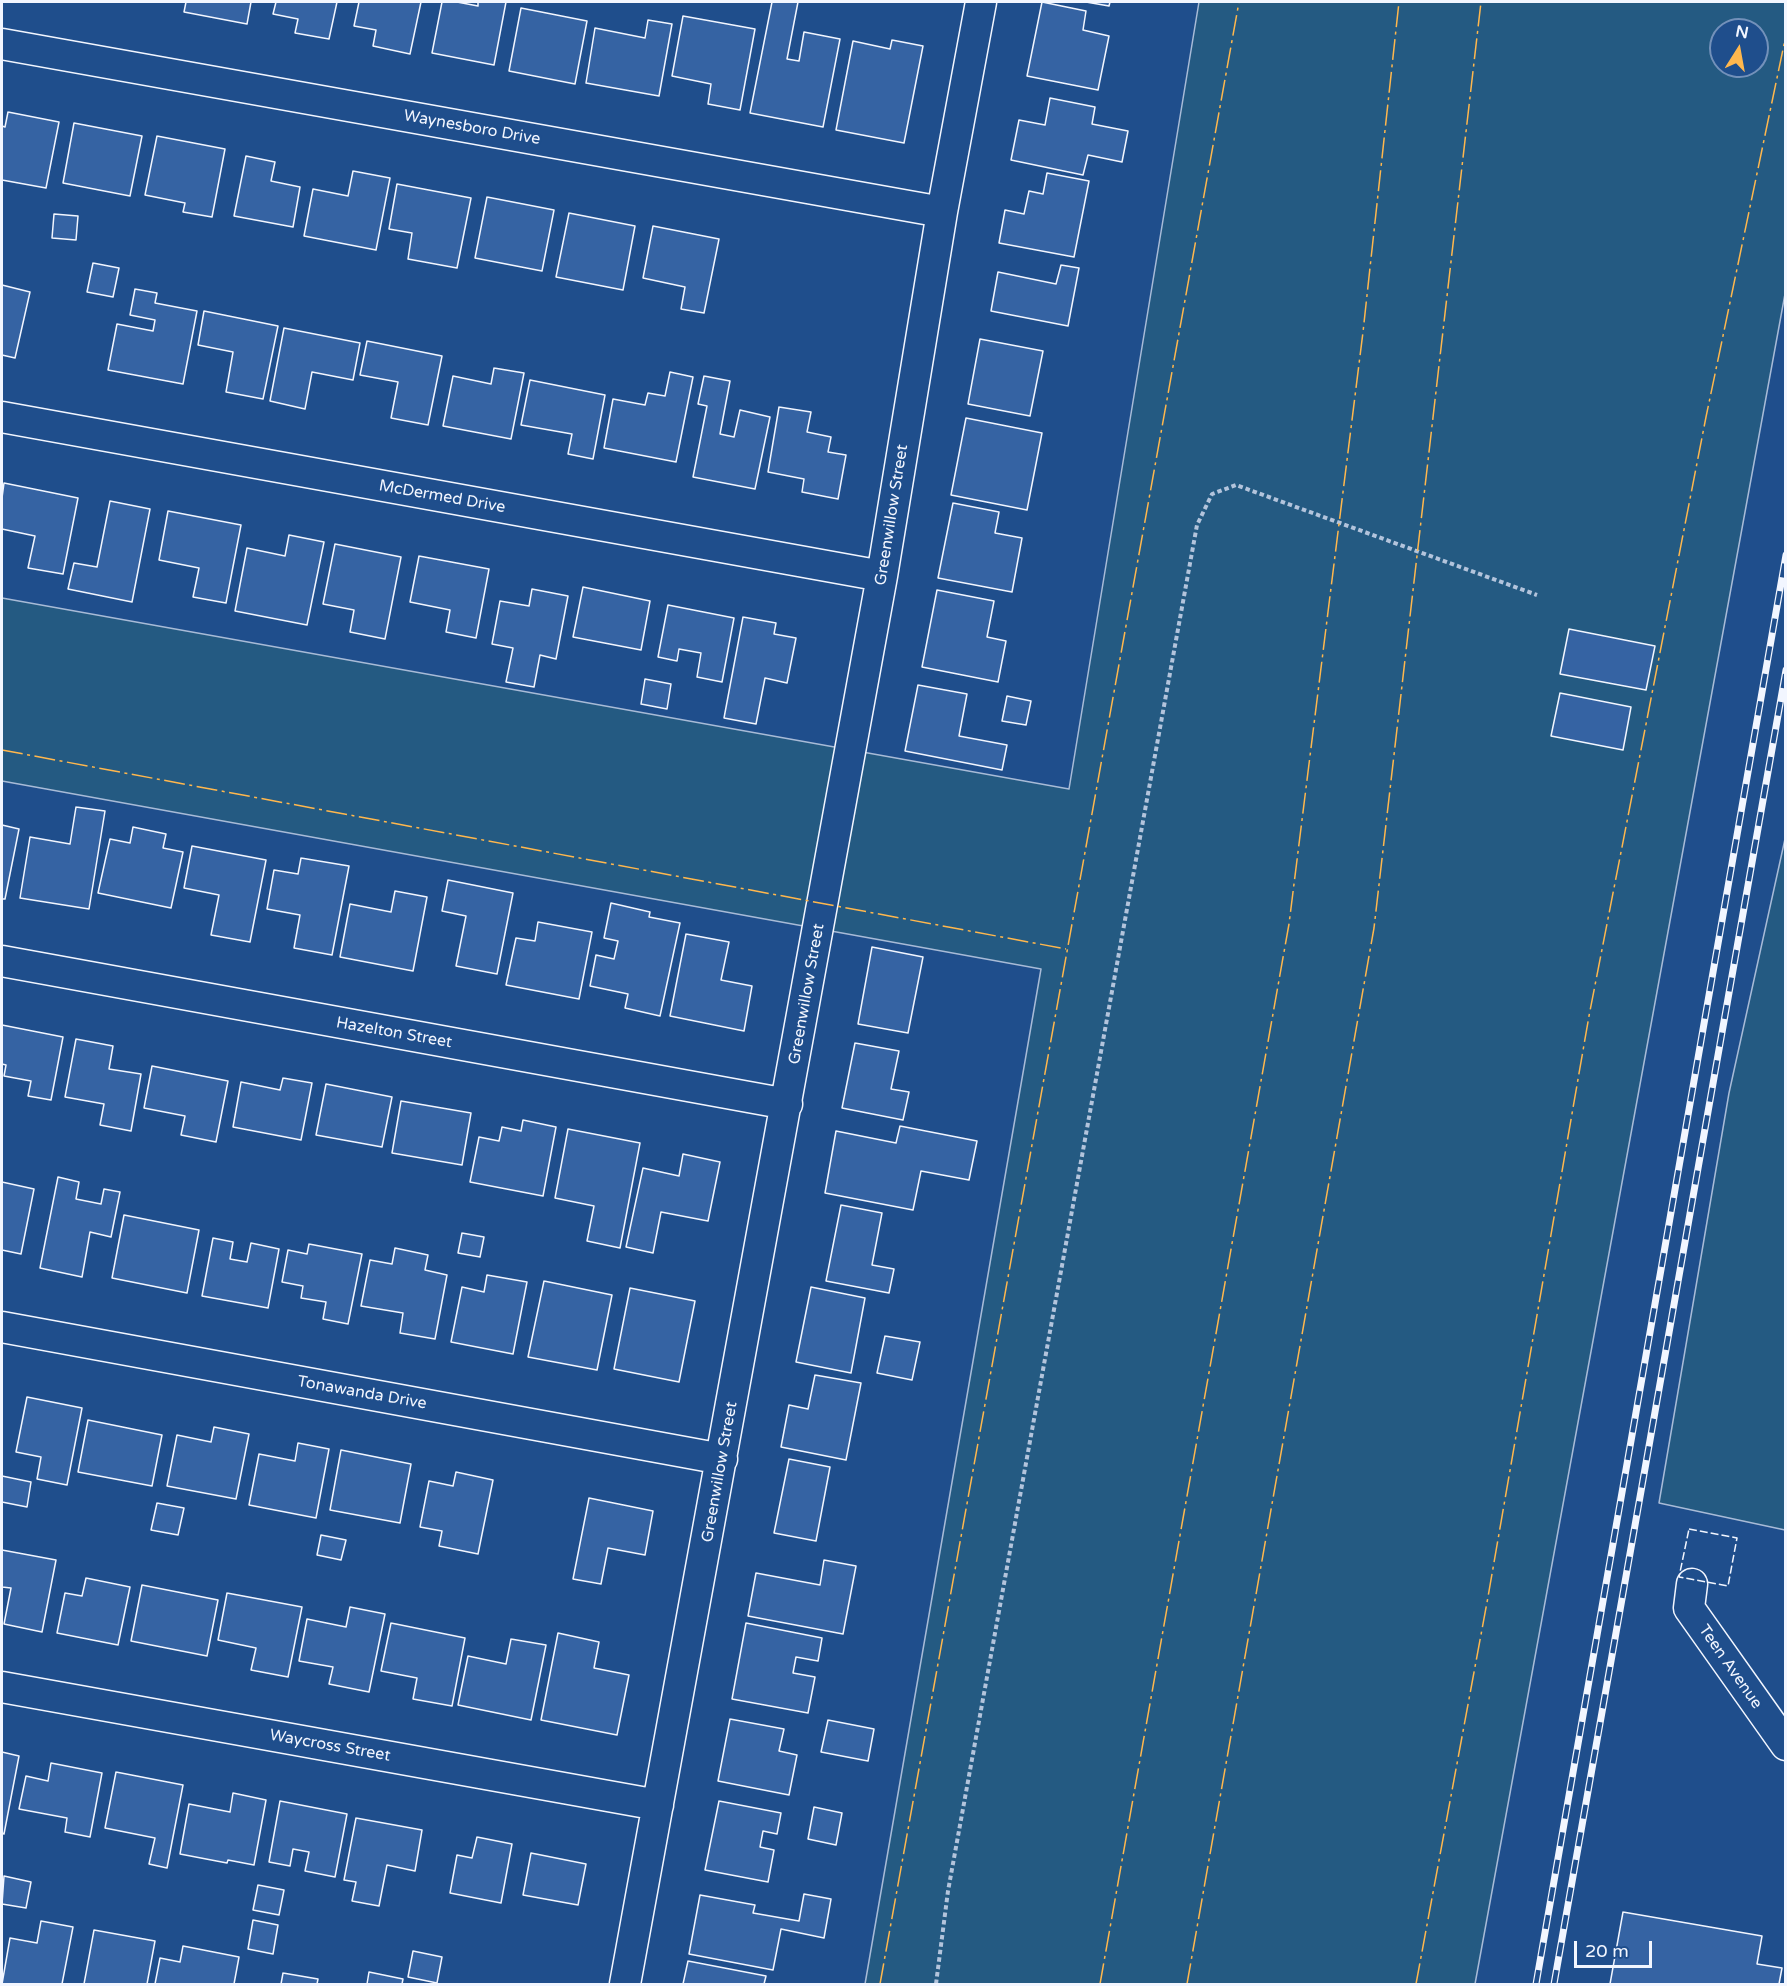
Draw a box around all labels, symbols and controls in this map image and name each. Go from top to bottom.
north arrow [1709,18,1769,78]
text: N [1734,21,1750,43]
street label: Waynesboro Drive [402,107,542,149]
street label: Greenwillow Street [871,443,913,587]
street label: McDermed Drive [377,476,507,518]
street label: Greenwillow Street [785,922,829,1066]
street label: Hazelton Street [335,1013,453,1053]
street label: Tonawanda Drive [296,1372,428,1414]
street label: Greenwillow Street [698,1400,742,1544]
street label: Teen Avenue [1694,1621,1766,1713]
street label: Waycross Street [268,1726,392,1766]
scale bar [1577,1929,1655,1967]
text: 20 m [1585,1940,1629,1962]

